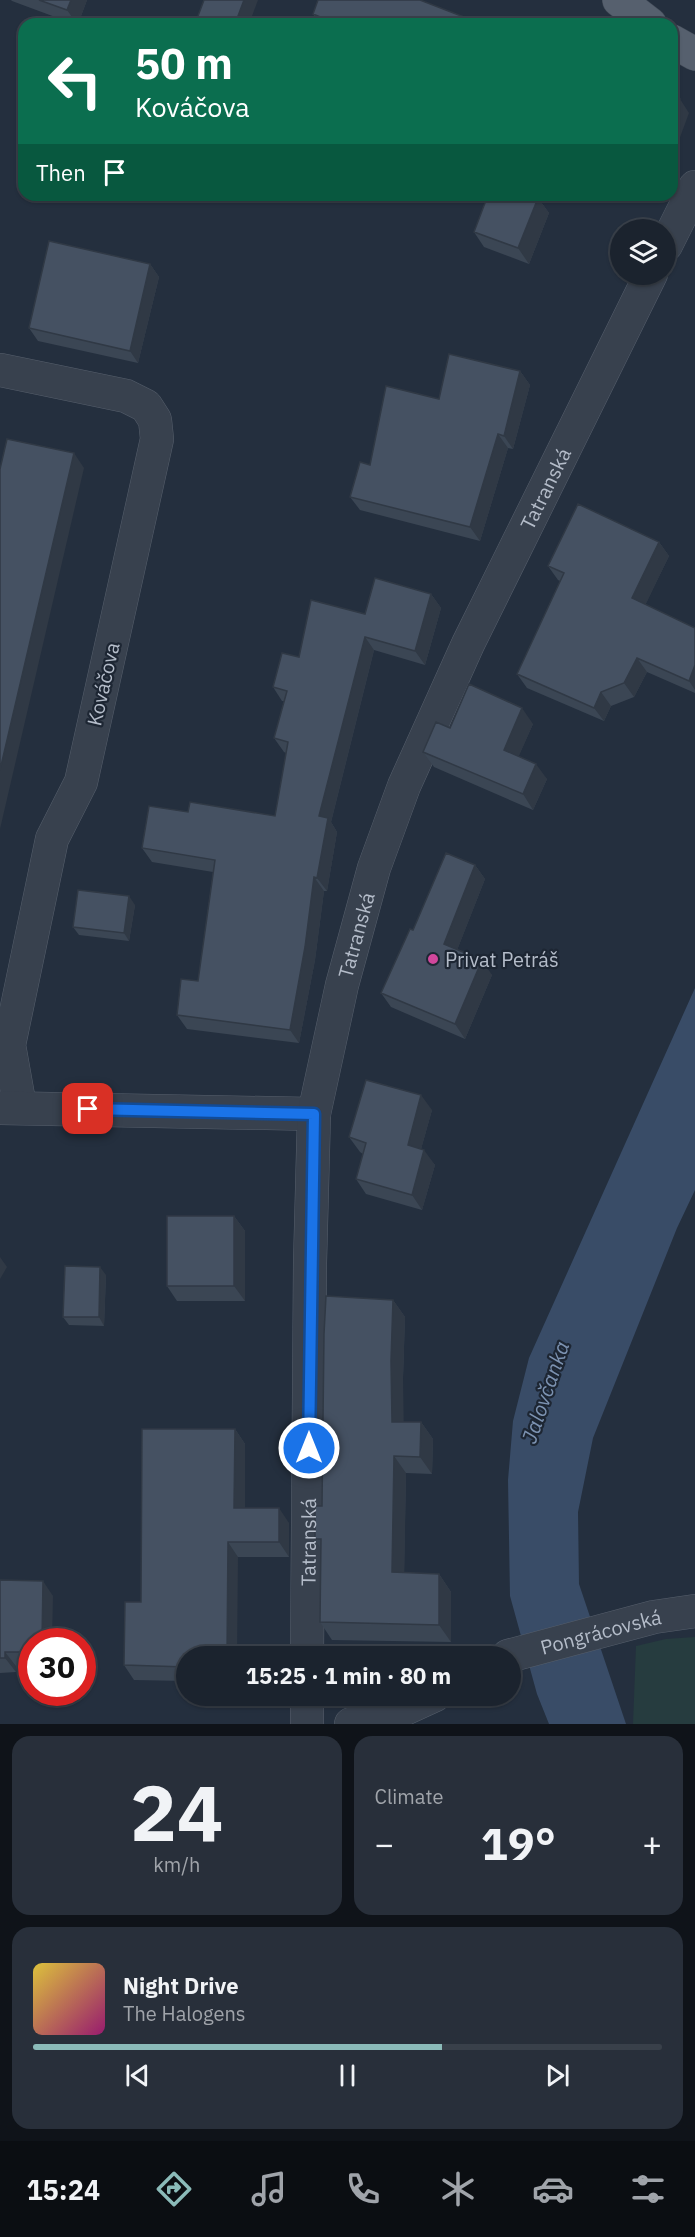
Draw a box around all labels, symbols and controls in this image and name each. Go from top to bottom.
text: 50 m [135,36,233,91]
icon: left [36,42,114,120]
text: Kováčova [135,89,250,124]
icon: arrive [98,156,131,189]
text: Then [36,158,86,187]
map controls [610,219,676,285]
button: layers [610,219,676,285]
street label: Tatranská [513,443,577,534]
street label: Kováčova [80,639,126,728]
street label: Tatranská [331,889,380,981]
place label: Privat Petráš [445,946,559,973]
marker: Privat Petráš [426,952,440,966]
pin [62,1083,113,1134]
icon: arrive [71,1092,104,1125]
water label: Jalovčanka [514,1337,576,1447]
position arrow [277,1416,341,1480]
street label: Tatranská [294,1498,322,1586]
street label: Pongrácovská [537,1603,663,1660]
speed limit sign: 30 [18,1628,96,1706]
text: 15:25 · 1 min · 80 m [246,1661,451,1690]
text: 24 [130,1761,224,1862]
text: Climate [375,1783,443,1810]
text: 19° [481,1814,556,1872]
text: − [375,1822,394,1865]
text: + [642,1822,662,1865]
text: km/h [153,1851,200,1878]
text: Night Drive [123,1971,239,2000]
text: The Halogens [123,2000,245,2027]
icon: previous [121,2059,154,2092]
icon: pause [331,2059,364,2092]
icon: next [541,2059,574,2092]
icon: directions [153,2168,195,2210]
icon: music [248,2168,290,2210]
icon: phone [342,2168,384,2210]
icon: climate [437,2168,479,2210]
icon: car [532,2168,574,2210]
icon: filters [627,2168,669,2210]
text: 15:24 [26,2172,100,2207]

